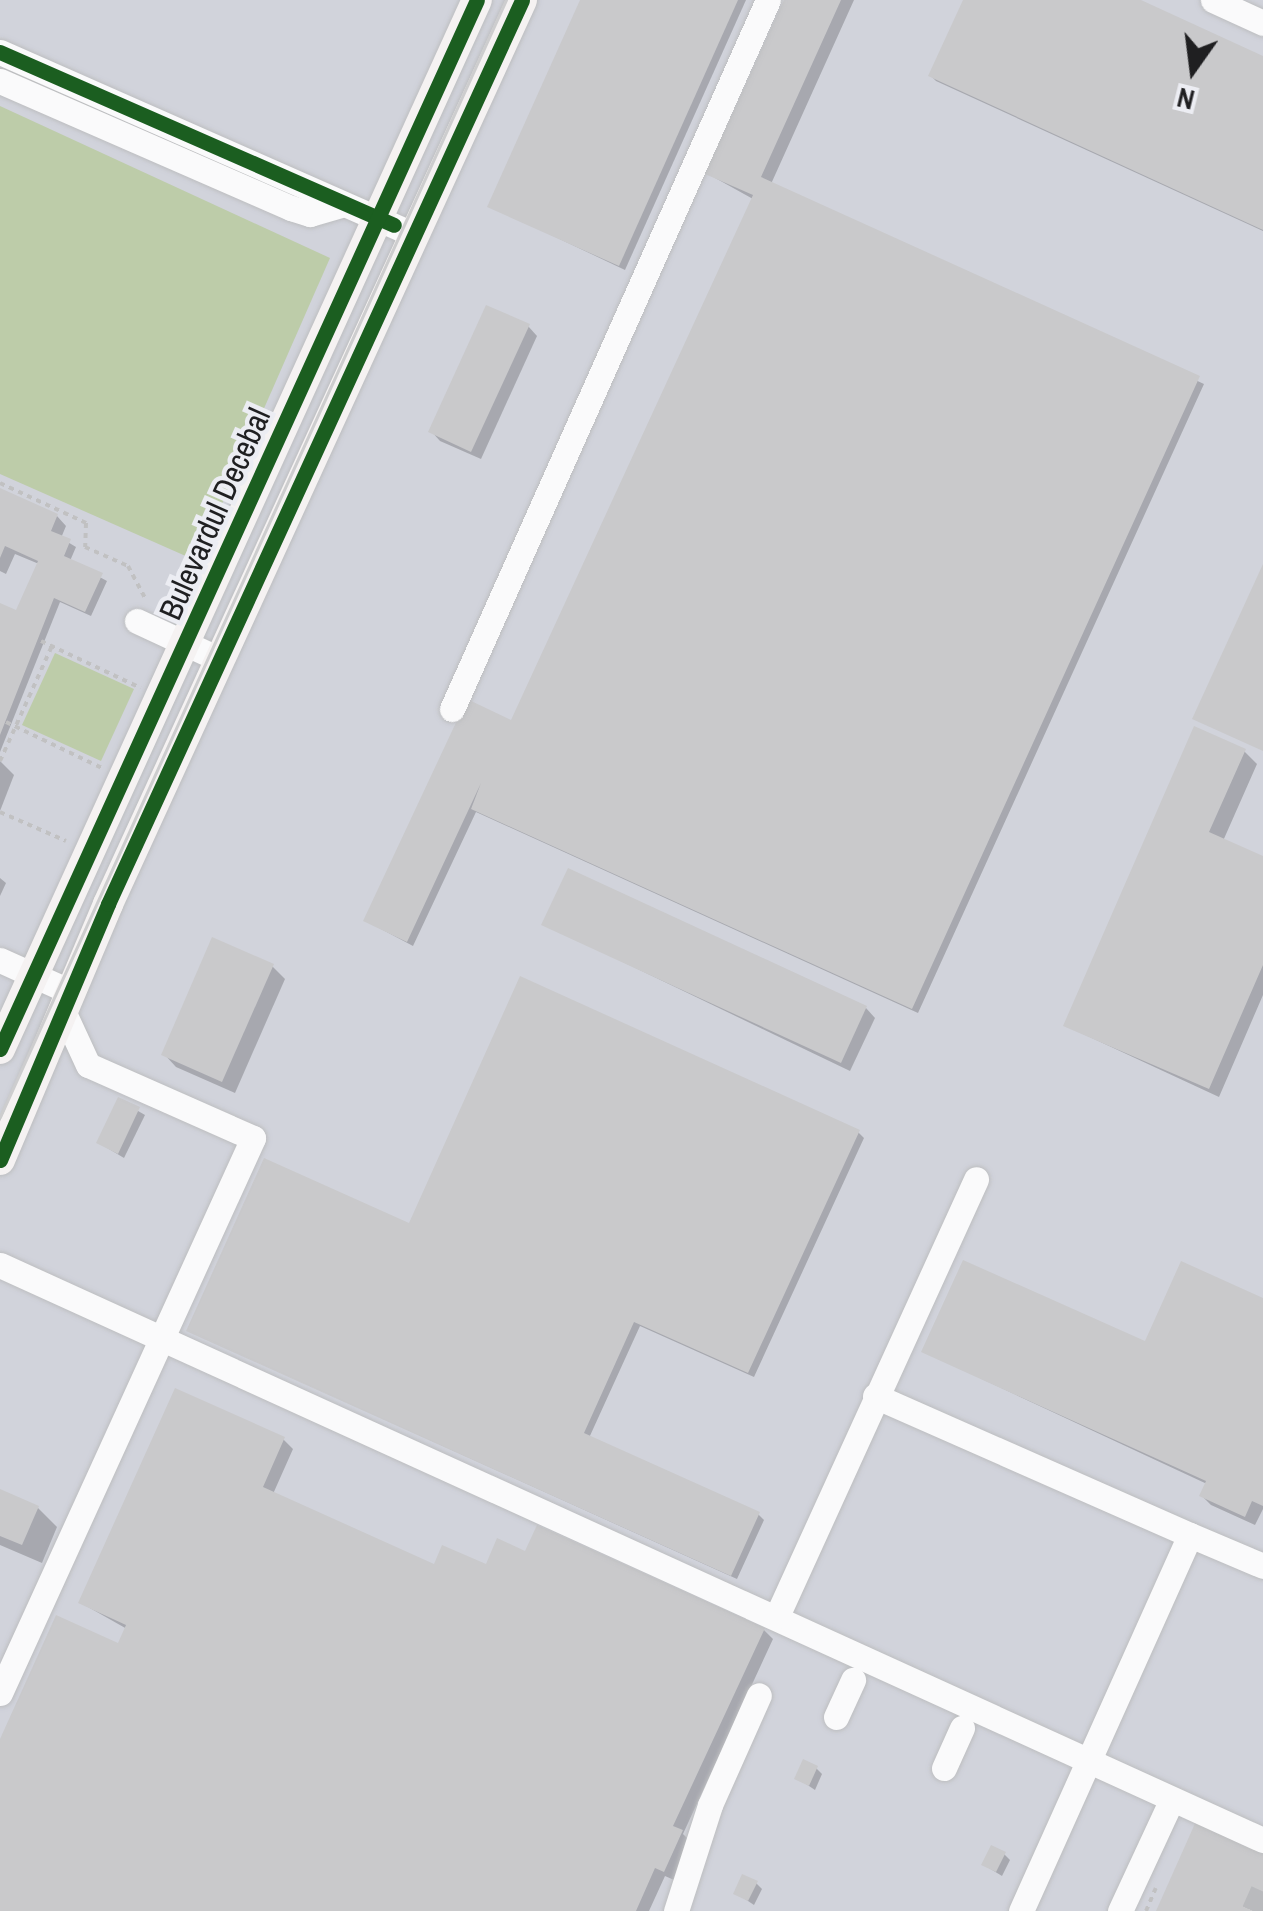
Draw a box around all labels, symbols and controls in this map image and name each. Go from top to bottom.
north arrow [1143,20,1243,120]
text: N [1173,79,1198,120]
street label: Bulevardul Decebal [151,402,279,626]

